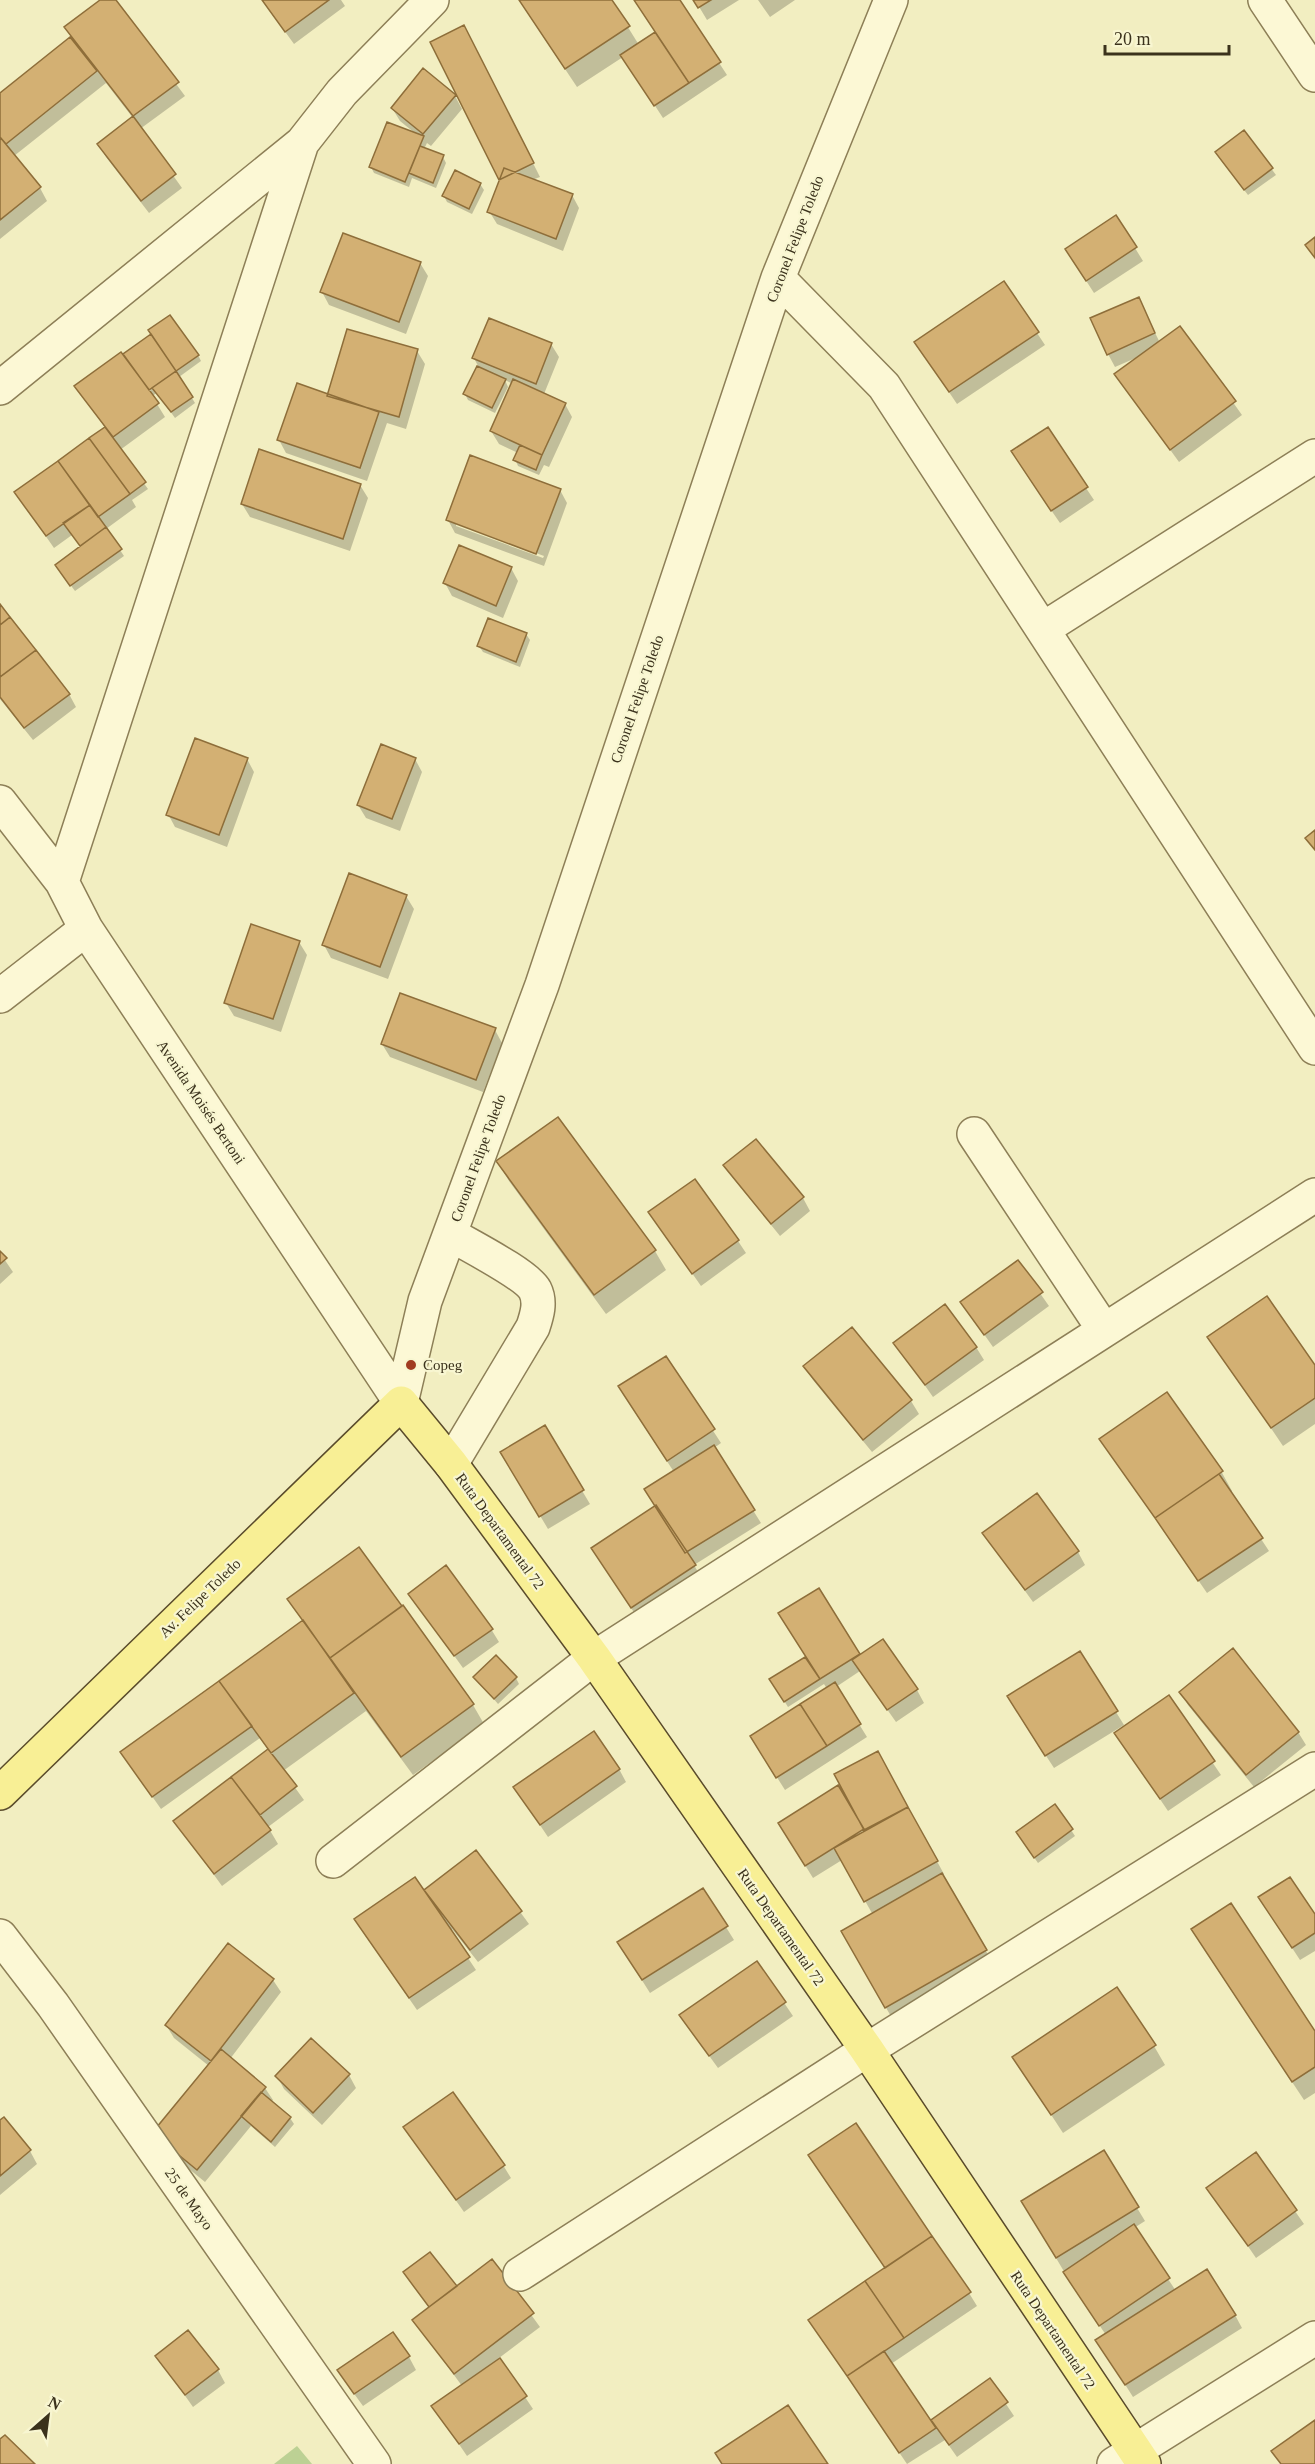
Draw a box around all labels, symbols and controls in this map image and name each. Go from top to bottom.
scale bar [1105,18,1230,56]
text: 20 m [1114,29,1151,49]
street label: Coronel Felipe Toledo [763,173,827,305]
street label: Coronel Felipe Toledo [608,633,666,765]
street label: Avenida Moisés Bertoni [154,1037,248,1167]
street label: Coronel Felipe Toledo [447,1092,509,1224]
place label: Copeg [423,1357,463,1373]
marker: Copeg [404,1358,418,1372]
street label: Ruta Departamental 72 [453,1470,547,1592]
street label: Av. Felipe Toledo [156,1555,244,1641]
street label: Ruta Departamental 72 [735,1865,827,1989]
street label: 25 de Mayo [162,2165,216,2233]
street label: Ruta Departamental 72 [1007,2268,1099,2392]
north arrow [18,2386,78,2446]
text: N [46,2393,64,2414]

